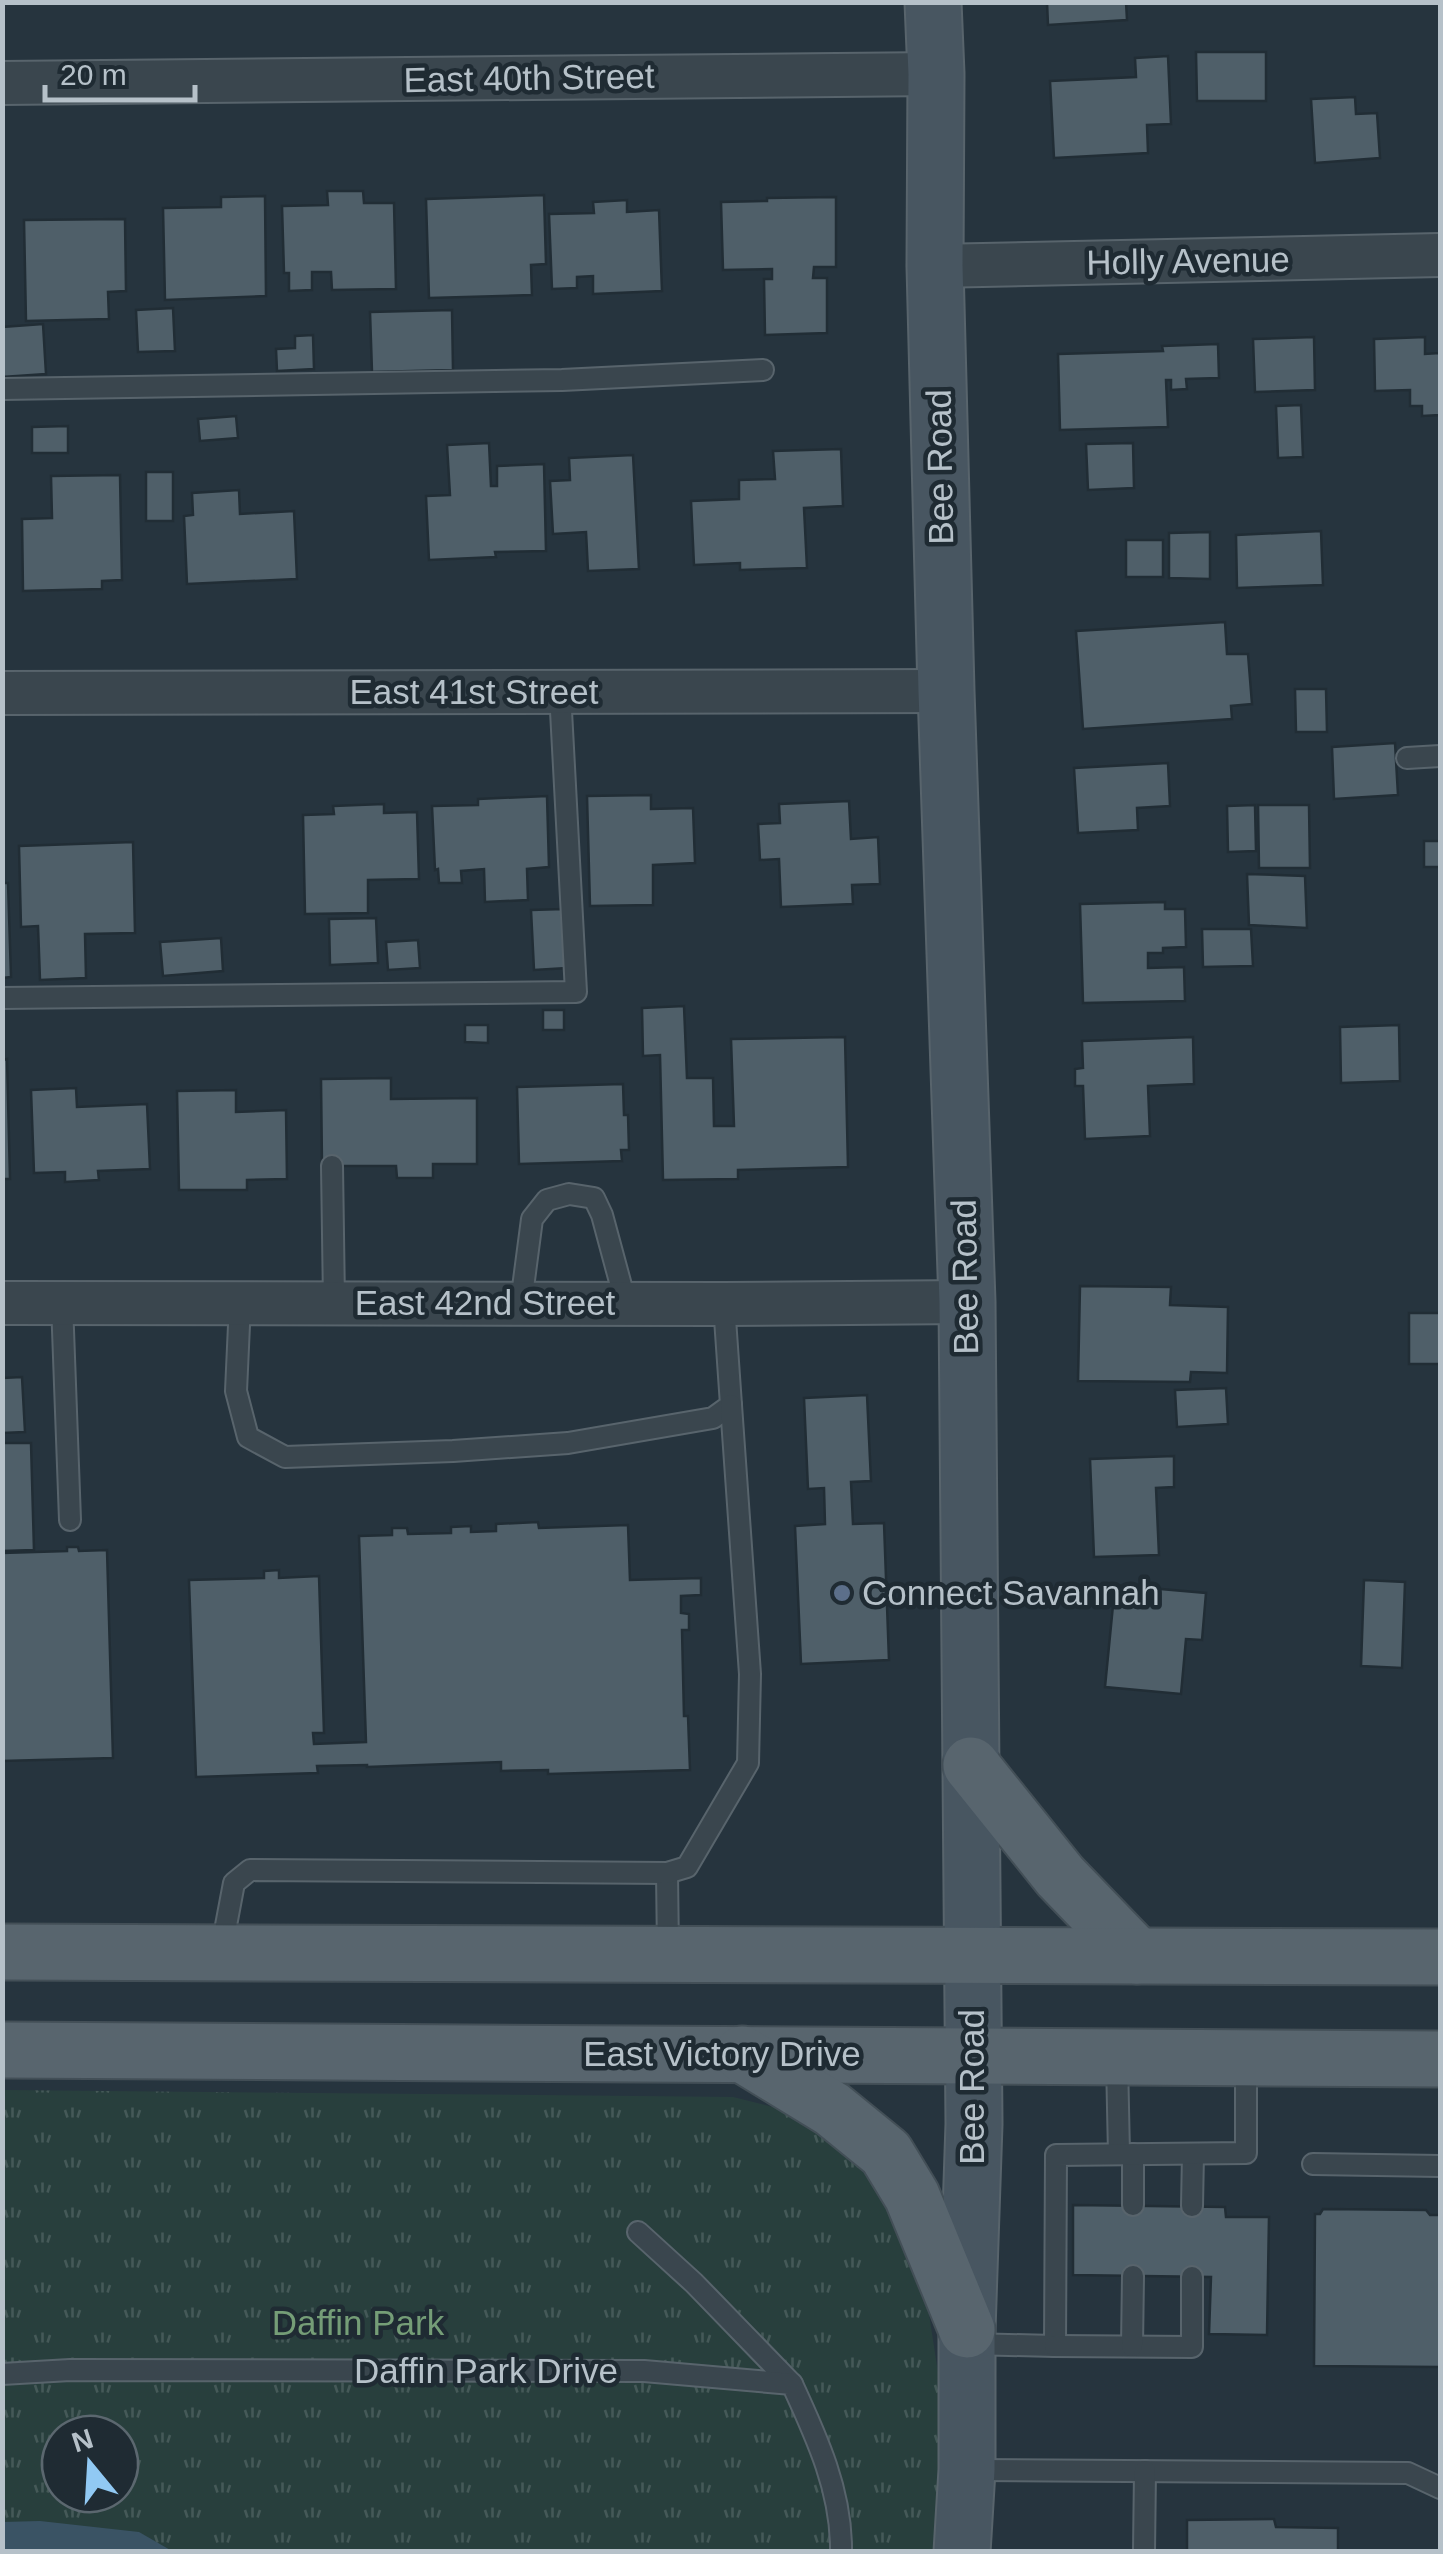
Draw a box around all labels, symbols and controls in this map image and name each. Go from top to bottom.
scale bar [45,40,195,102]
street label: East 40th Street [403,56,655,99]
text: 20 m [60,58,127,91]
street label: Holly Avenue [1086,239,1290,282]
street label: Bee Road [919,389,960,545]
street label: East 41st Street [349,672,599,711]
street label: Bee Road [944,1199,985,1355]
street label: East 42nd Street [355,1283,616,1322]
place label: Connect Savannah [862,1573,1160,1612]
marker: Connect Savannah [831,1582,853,1604]
street label: Bee Road [952,2009,991,2165]
street label: East Victory Drive [583,2034,861,2073]
park label: Daffin Park [272,2303,445,2342]
street label: Daffin Park Drive [354,2351,618,2390]
north arrow [40,2414,140,2514]
text: N [68,2423,97,2459]

